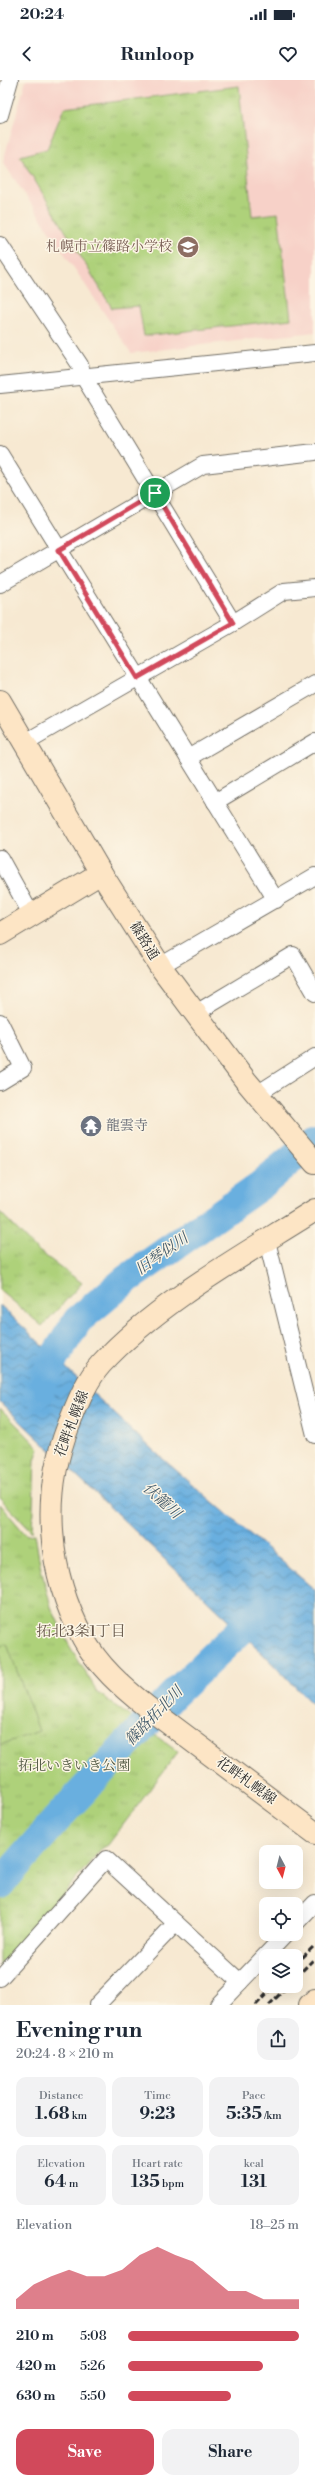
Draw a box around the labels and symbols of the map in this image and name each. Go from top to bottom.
school or university icon: 札幌市立篠路小学校 [175,234,201,260]
place label: 札幌市立篠路小学校 [46,238,172,256]
pin [138,476,172,510]
street label: 篠路通 [125,918,163,964]
temple icon: 龍雲寺 [78,1113,104,1139]
place label: 龍雲寺 [106,1117,148,1135]
water label: 旧琴似川 [132,1228,194,1279]
street label: 花畔札幌線 [51,1388,93,1460]
water label: 伏籠川 [139,1479,187,1524]
district label: 拓北3条1丁目 [36,1622,126,1641]
water label: 篠路拓北川 [121,1681,188,1750]
street label: 花畔札幌線 [212,1753,280,1809]
park label: 拓北いきいき公園 [18,1757,130,1775]
north arrow [259,1845,303,1889]

